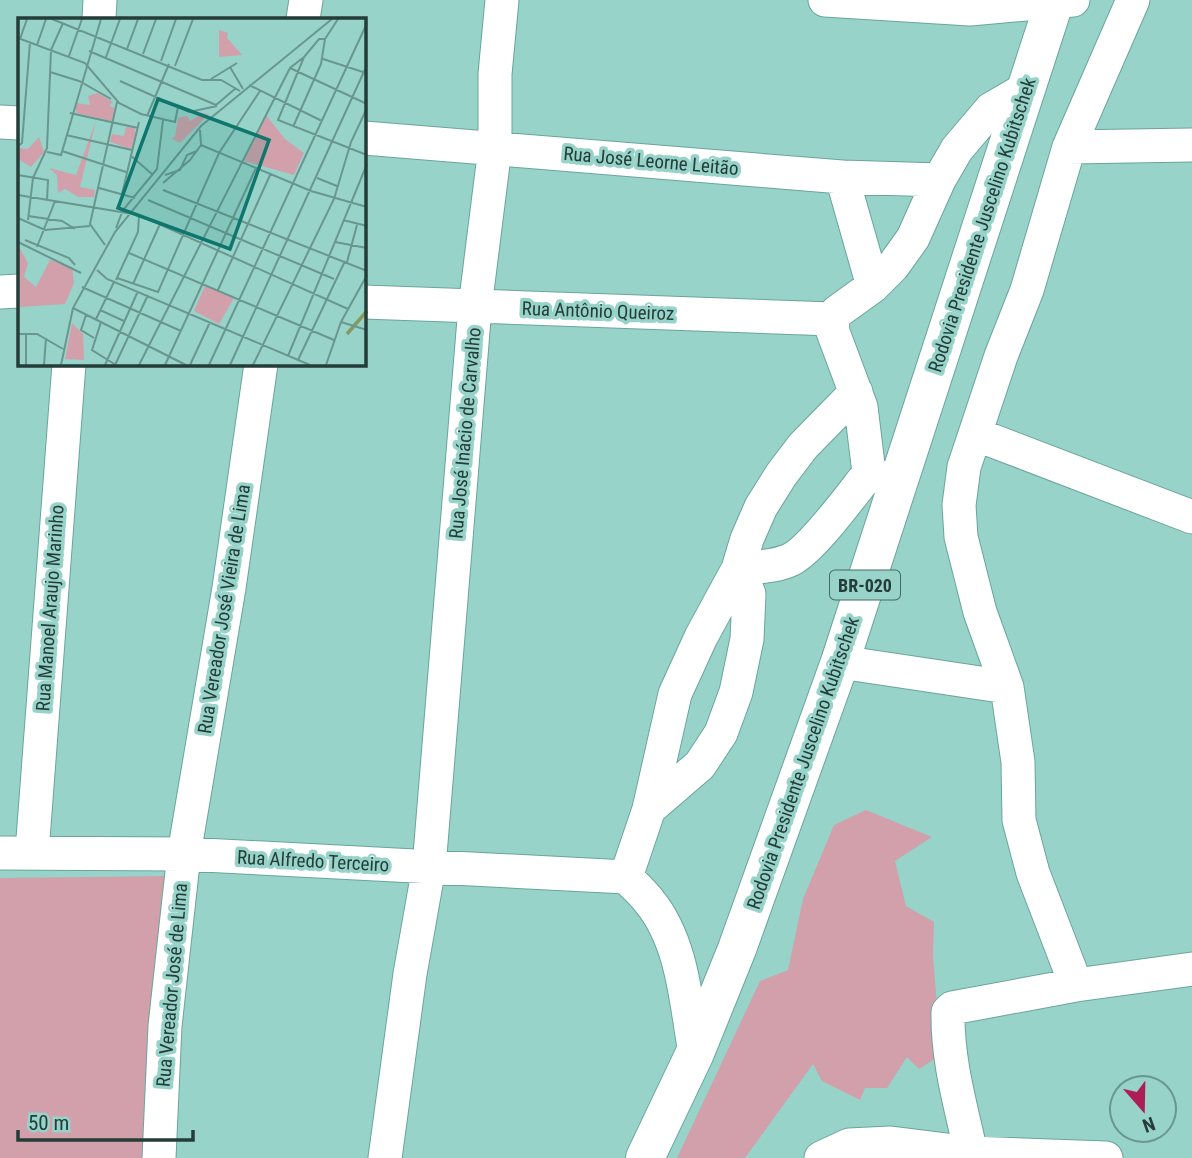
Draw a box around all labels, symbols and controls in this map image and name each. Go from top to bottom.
inset map [18,18,366,366]
street label: Rodovia Presidente Juscelino Kubitschek [923,74,1041,375]
street label: Rua José Leorne Leitão [562,142,740,180]
street label: Rua Antônio Queiroz [521,297,675,325]
street label: Rua José Inácio de Carvalho [444,326,486,540]
street label: Rua Vereador José Vieira de Lima [193,483,255,735]
street label: Rua Manoel Araujo Marinho [31,504,69,712]
road number: BR-020 [830,570,900,600]
street label: Rodovia Presidente Juscelino Kubitschek [742,613,864,912]
street label: Rua Alfredo Terceiro [236,846,390,876]
street label: Rua Vereador José de Lima [152,882,192,1088]
north arrow [1108,1074,1178,1144]
scale bar [18,1098,192,1142]
text: 50 m [28,1111,69,1135]
text: N [1139,1112,1158,1137]

